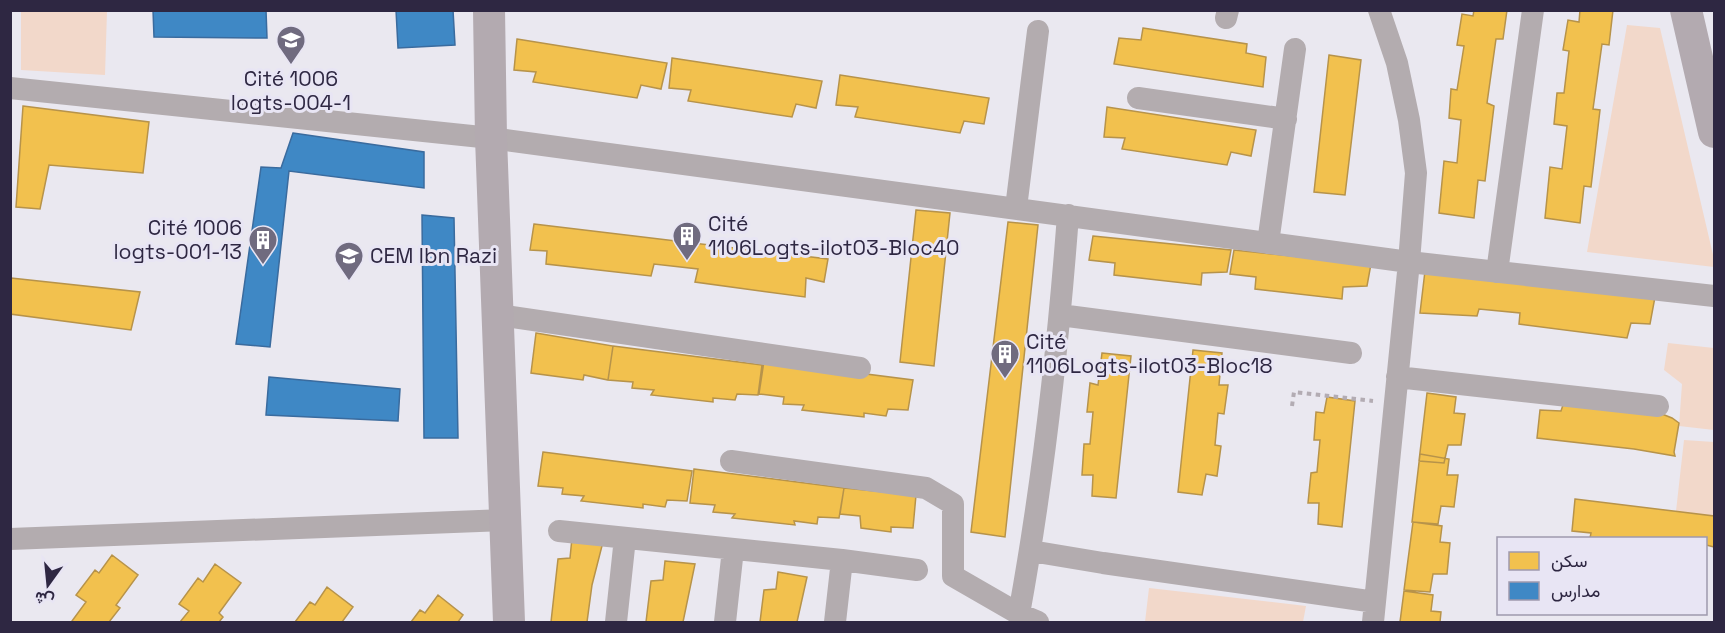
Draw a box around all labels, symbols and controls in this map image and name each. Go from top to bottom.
school or university icon: Cité 1006 logts-004-1 [275,24,307,66]
place label: Cité 1006 logts-004-1 [231,65,351,116]
place label: Cité 1106Logts-ilot03-Bloc40 [708,210,959,261]
place label: Cité 1006 logts-001-13 [113,214,242,265]
building icon: Cité 1106Logts-ilot03-Bloc40 [671,220,703,262]
building icon: Cité 1006 logts-001-13 [247,224,279,266]
school or university icon: CEM Ibn Razi [333,240,365,282]
place label: CEM Ibn Razi [370,242,497,269]
place label: Cité 1106Logts-ilot03-Bloc18 [1026,328,1273,379]
building icon: Cité 1106Logts-ilot03-Bloc18 [989,338,1021,380]
legend [1497,537,1707,615]
text: سكن [1551,549,1587,572]
north arrow [18,555,78,615]
text: مدارس [1551,579,1600,602]
text: ش [32,586,56,612]

